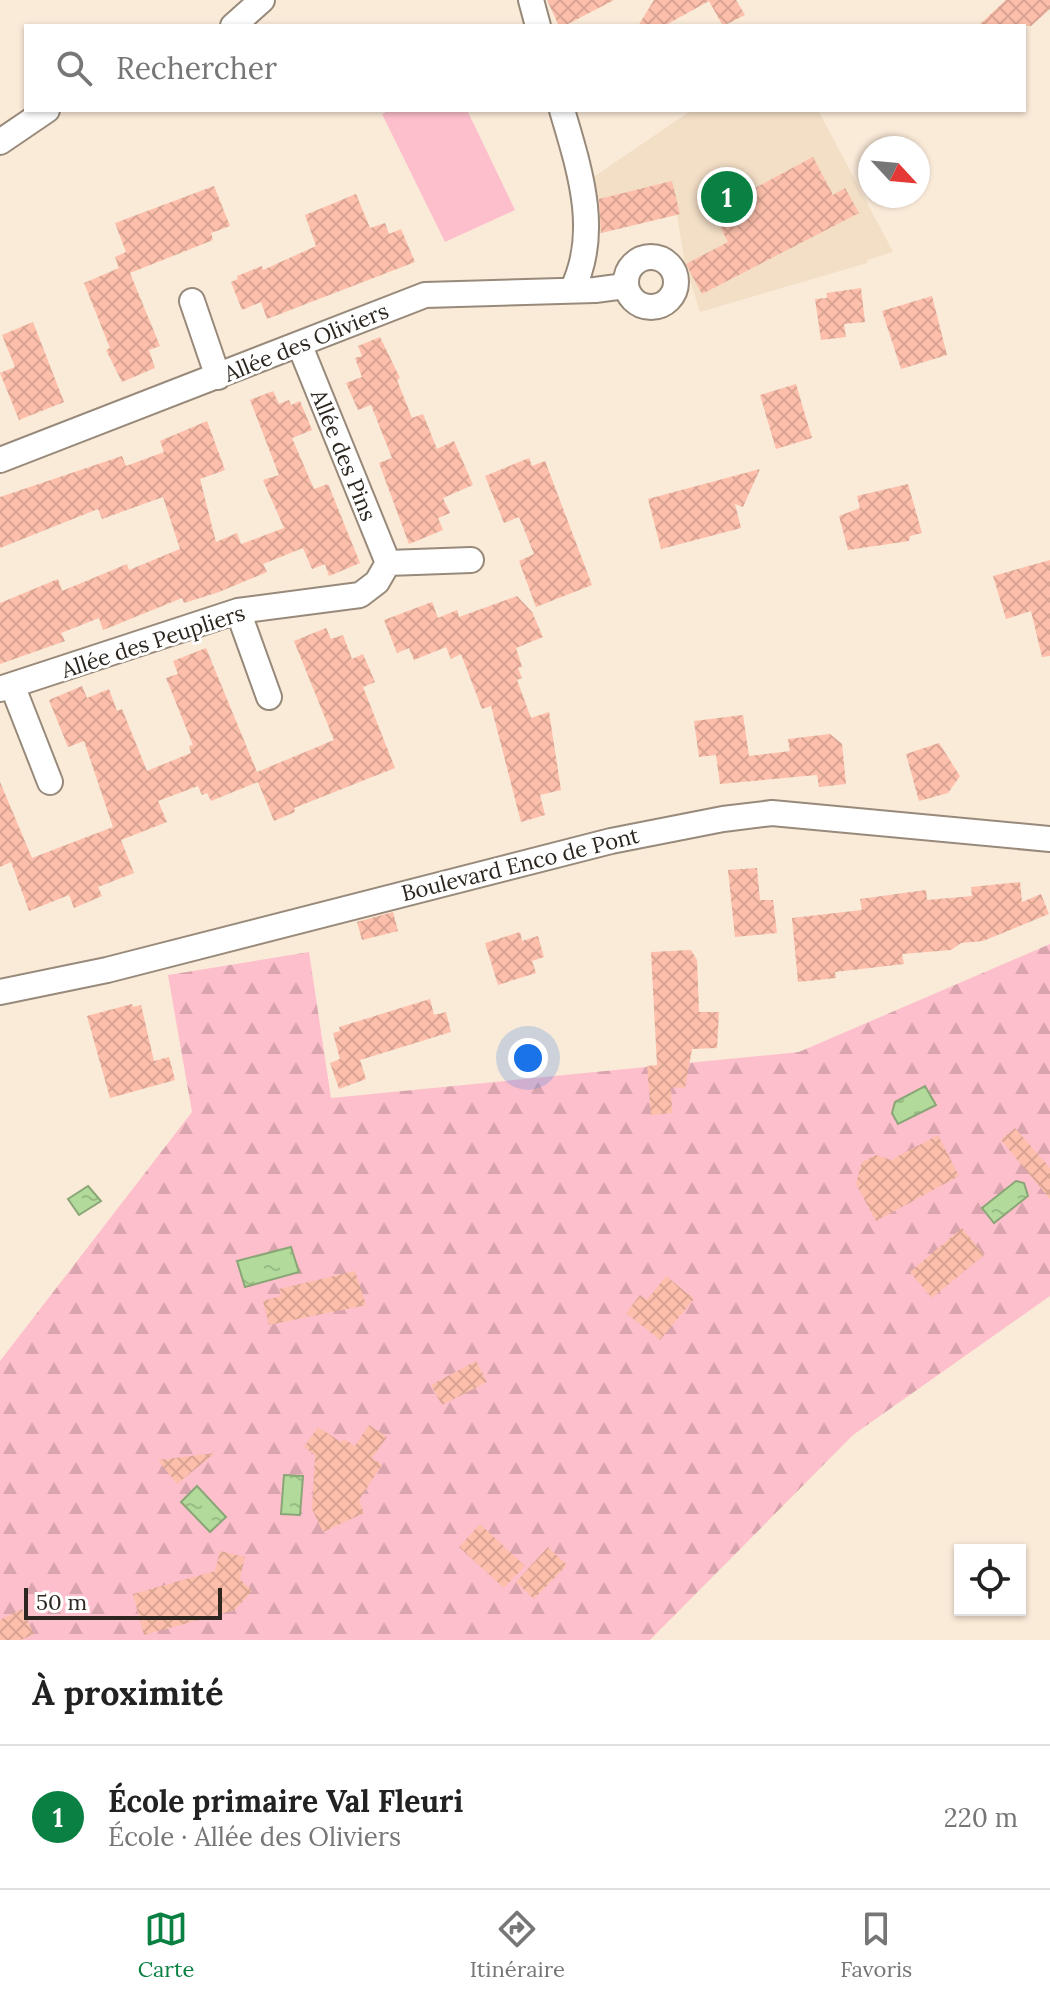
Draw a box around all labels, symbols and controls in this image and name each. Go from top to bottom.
search box [24,24,1026,112]
icon: search [52,46,96,90]
text: Rechercher [116,49,277,87]
north arrow [858,136,930,208]
pin: 1 [701,167,753,227]
street label: Allée des Oliviers [219,296,392,388]
street label: Allée des Pins [305,384,383,525]
street label: Allée des Peupliers [57,598,248,684]
street label: Boulevard Enco de Pont [398,821,642,907]
your location [508,1038,548,1078]
map controls [954,1544,1026,1616]
button: locate [954,1544,1026,1616]
scale bar [24,1584,222,1620]
text: 50 m [36,1588,87,1616]
text: À proximité [32,1671,223,1714]
text: École primaire Val Fleuri [108,1782,463,1820]
text: 1 [53,1801,63,1834]
text: 220 m [944,1801,1018,1834]
text: École · Allée des Oliviers [108,1820,401,1853]
tab: Carte [138,1907,195,1983]
tab: Itinéraire [470,1907,565,1983]
tab: Favoris [840,1907,912,1983]

